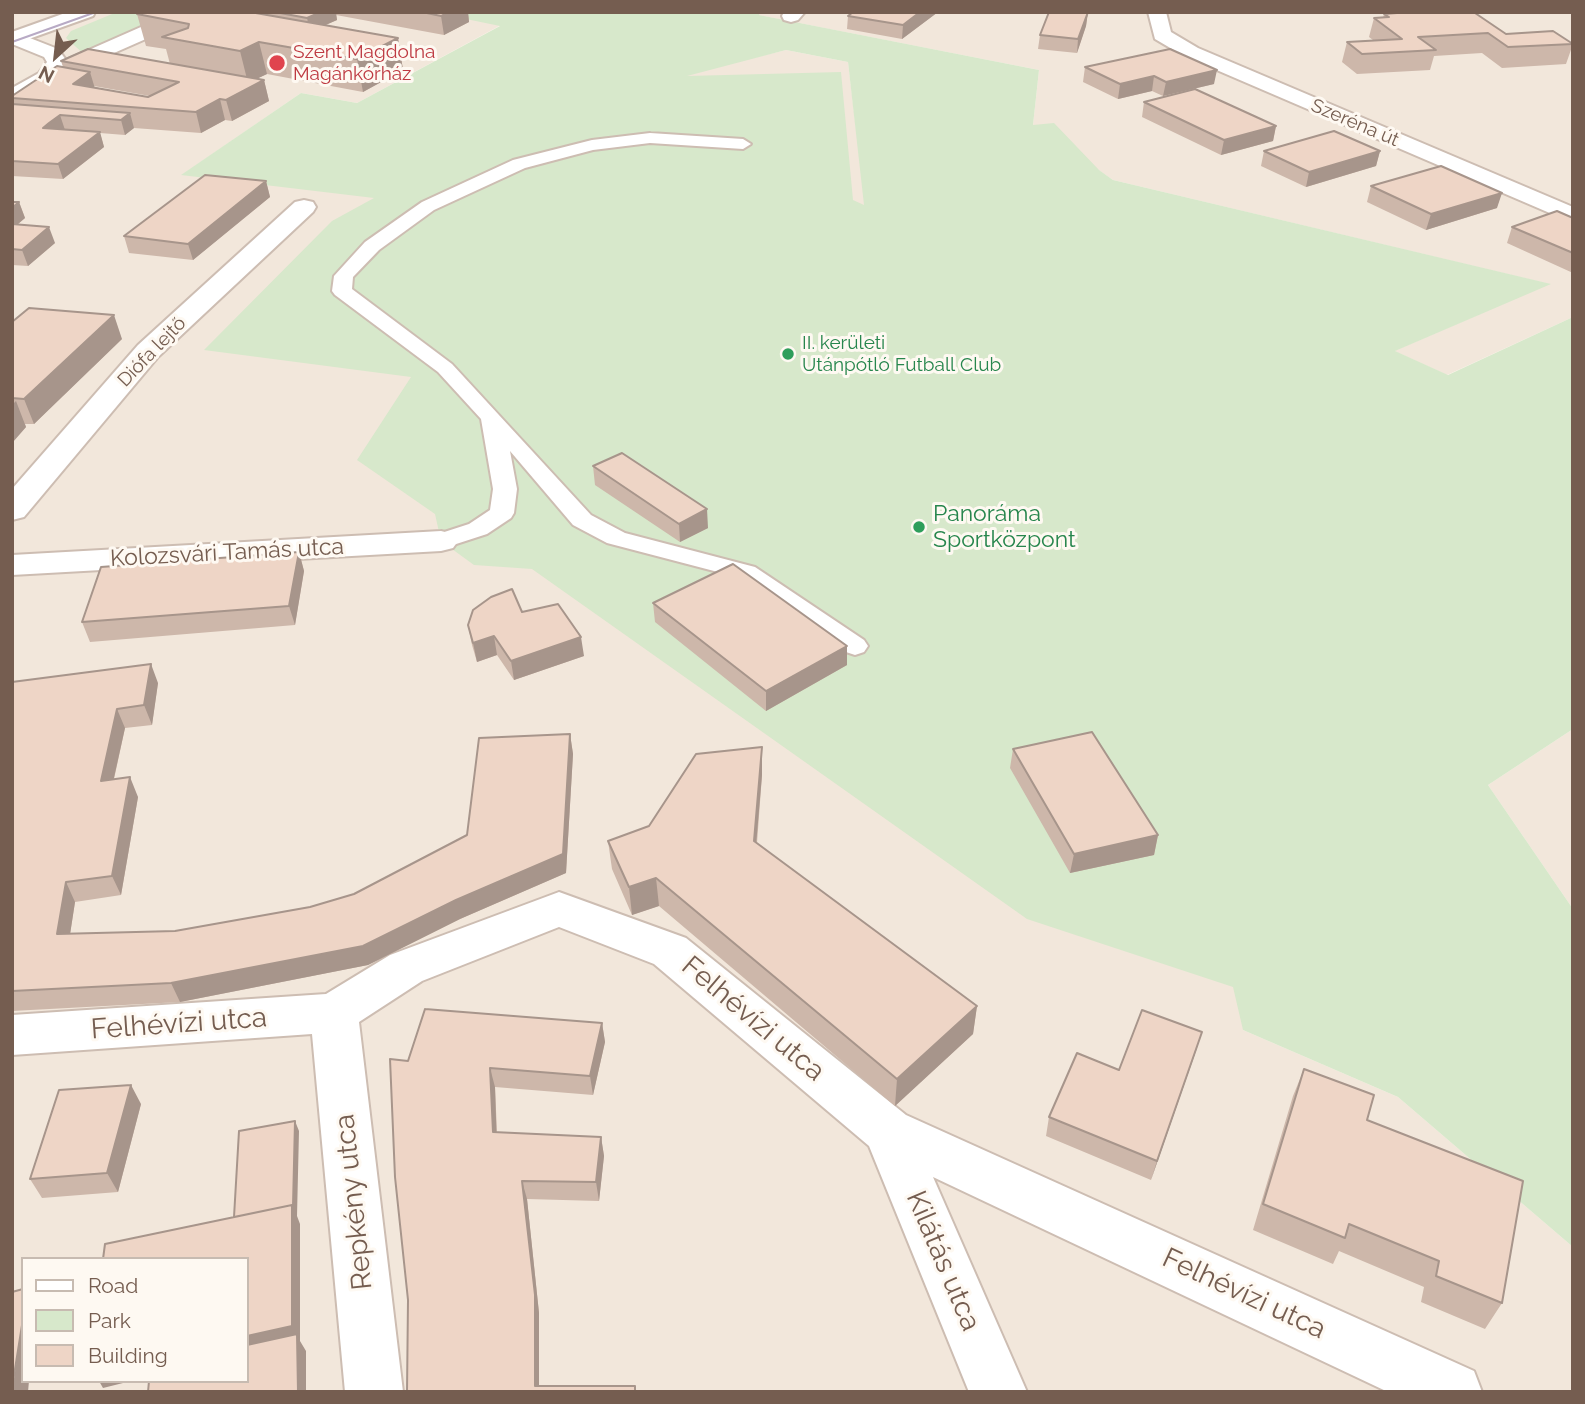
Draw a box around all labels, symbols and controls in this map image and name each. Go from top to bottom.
north arrow [21,21,91,91]
place label: Szent Magdolna Magánkórház [293,41,435,85]
marker: Szent Magdolna Magánkórház [267,53,287,73]
text: N [35,62,58,88]
street label: Szeréna út [1308,94,1402,152]
street label: Diófa lejtő [113,312,191,392]
place label: II. kerületi Utánpótló Futball Club [802,332,1001,376]
marker: II. kerületi Utánpótló Futball Club [780,346,796,362]
place label: Panoráma Sportközpont [933,500,1076,554]
marker: Panoráma Sportközpont [911,519,927,535]
street label: Kolozsvári Tamás utca [109,533,345,573]
street label: Felhévízi utca [675,949,831,1089]
street label: Felhévízi utca [90,1001,268,1047]
street label: Repkény utca [328,1112,380,1292]
street label: Kilátás utca [899,1186,987,1336]
street label: Felhévízi utca [1157,1241,1331,1347]
legend [21,1257,248,1383]
text: Road [88,1273,138,1298]
text: Park [88,1308,131,1333]
text: Building [88,1343,168,1368]

